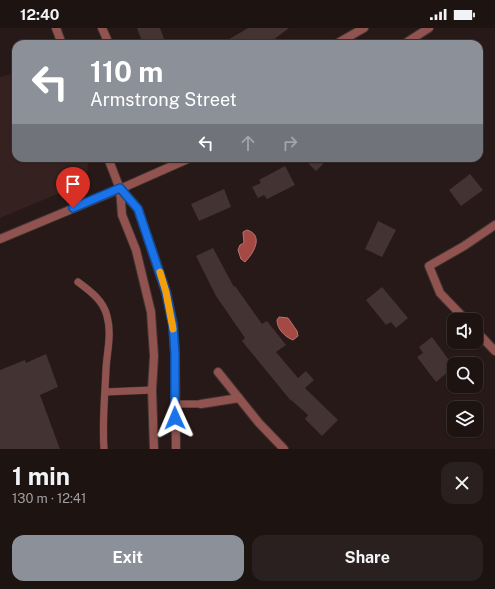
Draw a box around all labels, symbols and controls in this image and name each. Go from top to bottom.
text: 12:40 [20,6,59,23]
text: 110 m [90,55,163,88]
icon: left [24,56,76,108]
text: Armstrong Street [90,89,237,110]
icon: left [195,132,217,154]
icon: ahead [237,132,259,154]
icon: right [279,132,301,154]
pin [56,167,90,208]
icon: arrive [62,173,84,195]
map controls [447,313,483,437]
button: sound [447,313,483,349]
button: search [447,357,483,393]
position arrow [154,397,196,439]
button: layers [447,401,483,437]
text: 1 min [12,462,70,490]
button: close [441,462,483,504]
text: 130 m · 12:41 [12,491,86,506]
button: Exit [12,535,244,581]
button: Share [252,535,483,581]

